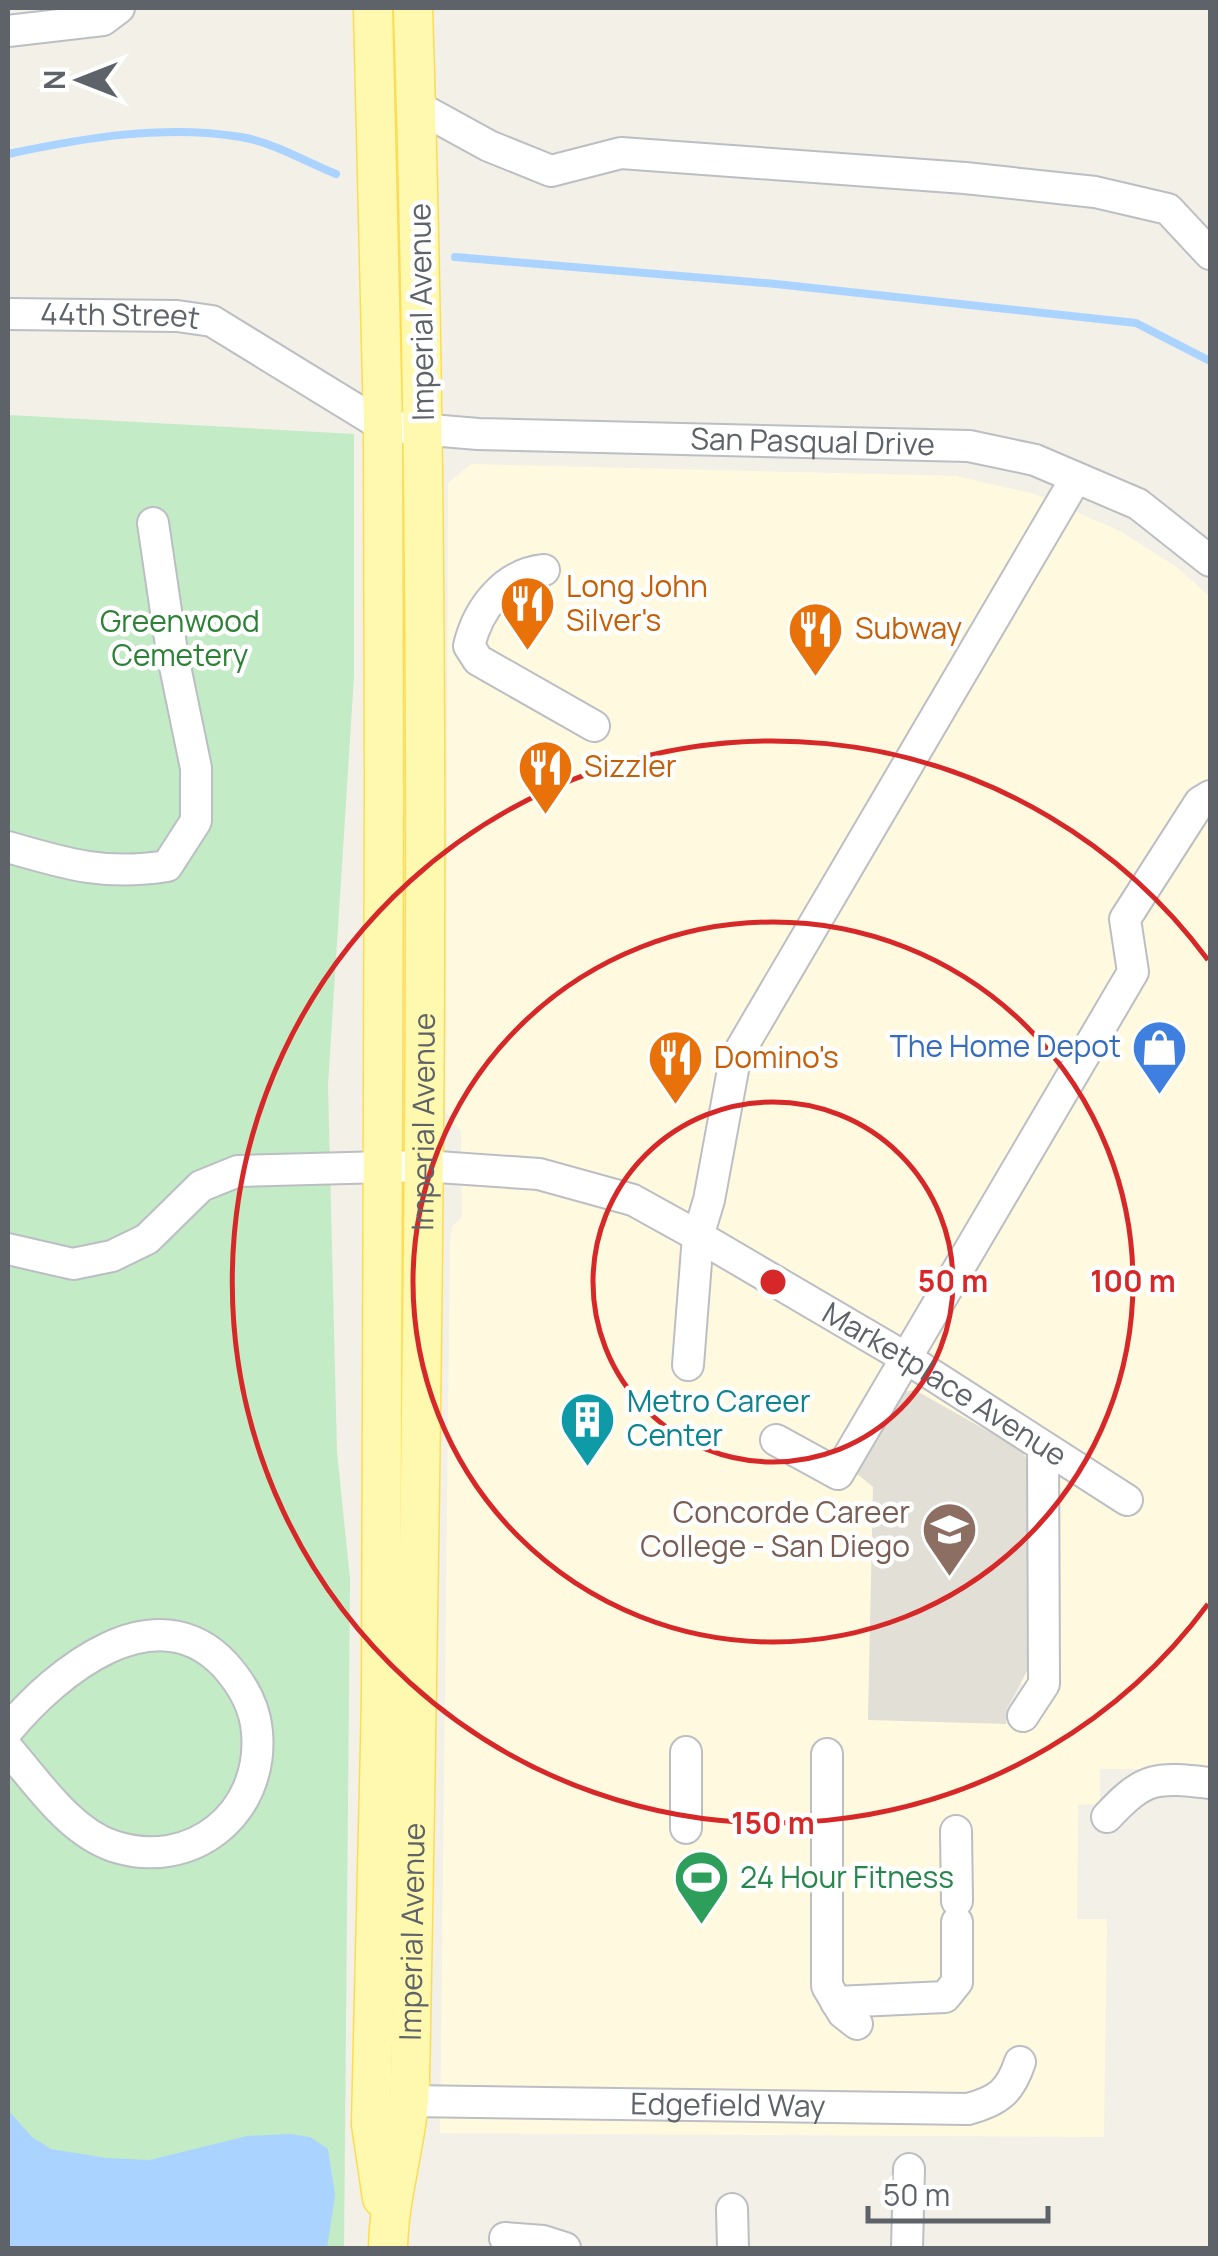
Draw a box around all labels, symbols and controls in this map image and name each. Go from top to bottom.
north arrow [30,30,130,130]
text: N [35,70,73,90]
street label: Imperial Avenue [398,203,443,421]
street label: 44th Street [40,292,203,338]
street label: San Pasqual Drive [690,417,935,464]
place label: Long John Silver's [566,565,708,640]
restaurant icon: Long John Silver's [497,574,557,653]
restaurant icon: Subway [786,599,846,678]
park label: Greenwood Cemetery [100,600,260,675]
place label: Subway [855,607,962,648]
restaurant icon: Sizzler [515,737,575,816]
place label: Sizzler [584,745,677,786]
street label: Imperial Avenue [401,1013,444,1231]
shop icon: The Home Depot [1130,1017,1190,1096]
place label: The Home Depot [890,1025,1121,1066]
restaurant icon: Domino's [645,1028,705,1107]
place label: Domino's [714,1036,839,1077]
text: 50 m [918,1260,988,1301]
text: 100 m [1090,1260,1176,1301]
centre of rings [755,1264,791,1300]
street label: Marketplace Avenue [816,1292,1075,1475]
place label: Metro Career Center [627,1380,811,1455]
building icon: Metro Career Center [558,1389,618,1468]
place label: Concorde Career College - San Diego [640,1491,910,1566]
school or university icon: Concorde Career College - San Diego [919,1500,979,1579]
text: 150 m [731,1802,815,1843]
street label: Imperial Avenue [389,1822,434,2041]
sports icon: 24 Hour Fitness [671,1848,731,1927]
place label: 24 Hour Fitness [740,1856,954,1897]
street label: Edgefield Way [630,2082,826,2126]
scale bar [868,2161,1048,2223]
text: 50 m [883,2174,950,2215]

